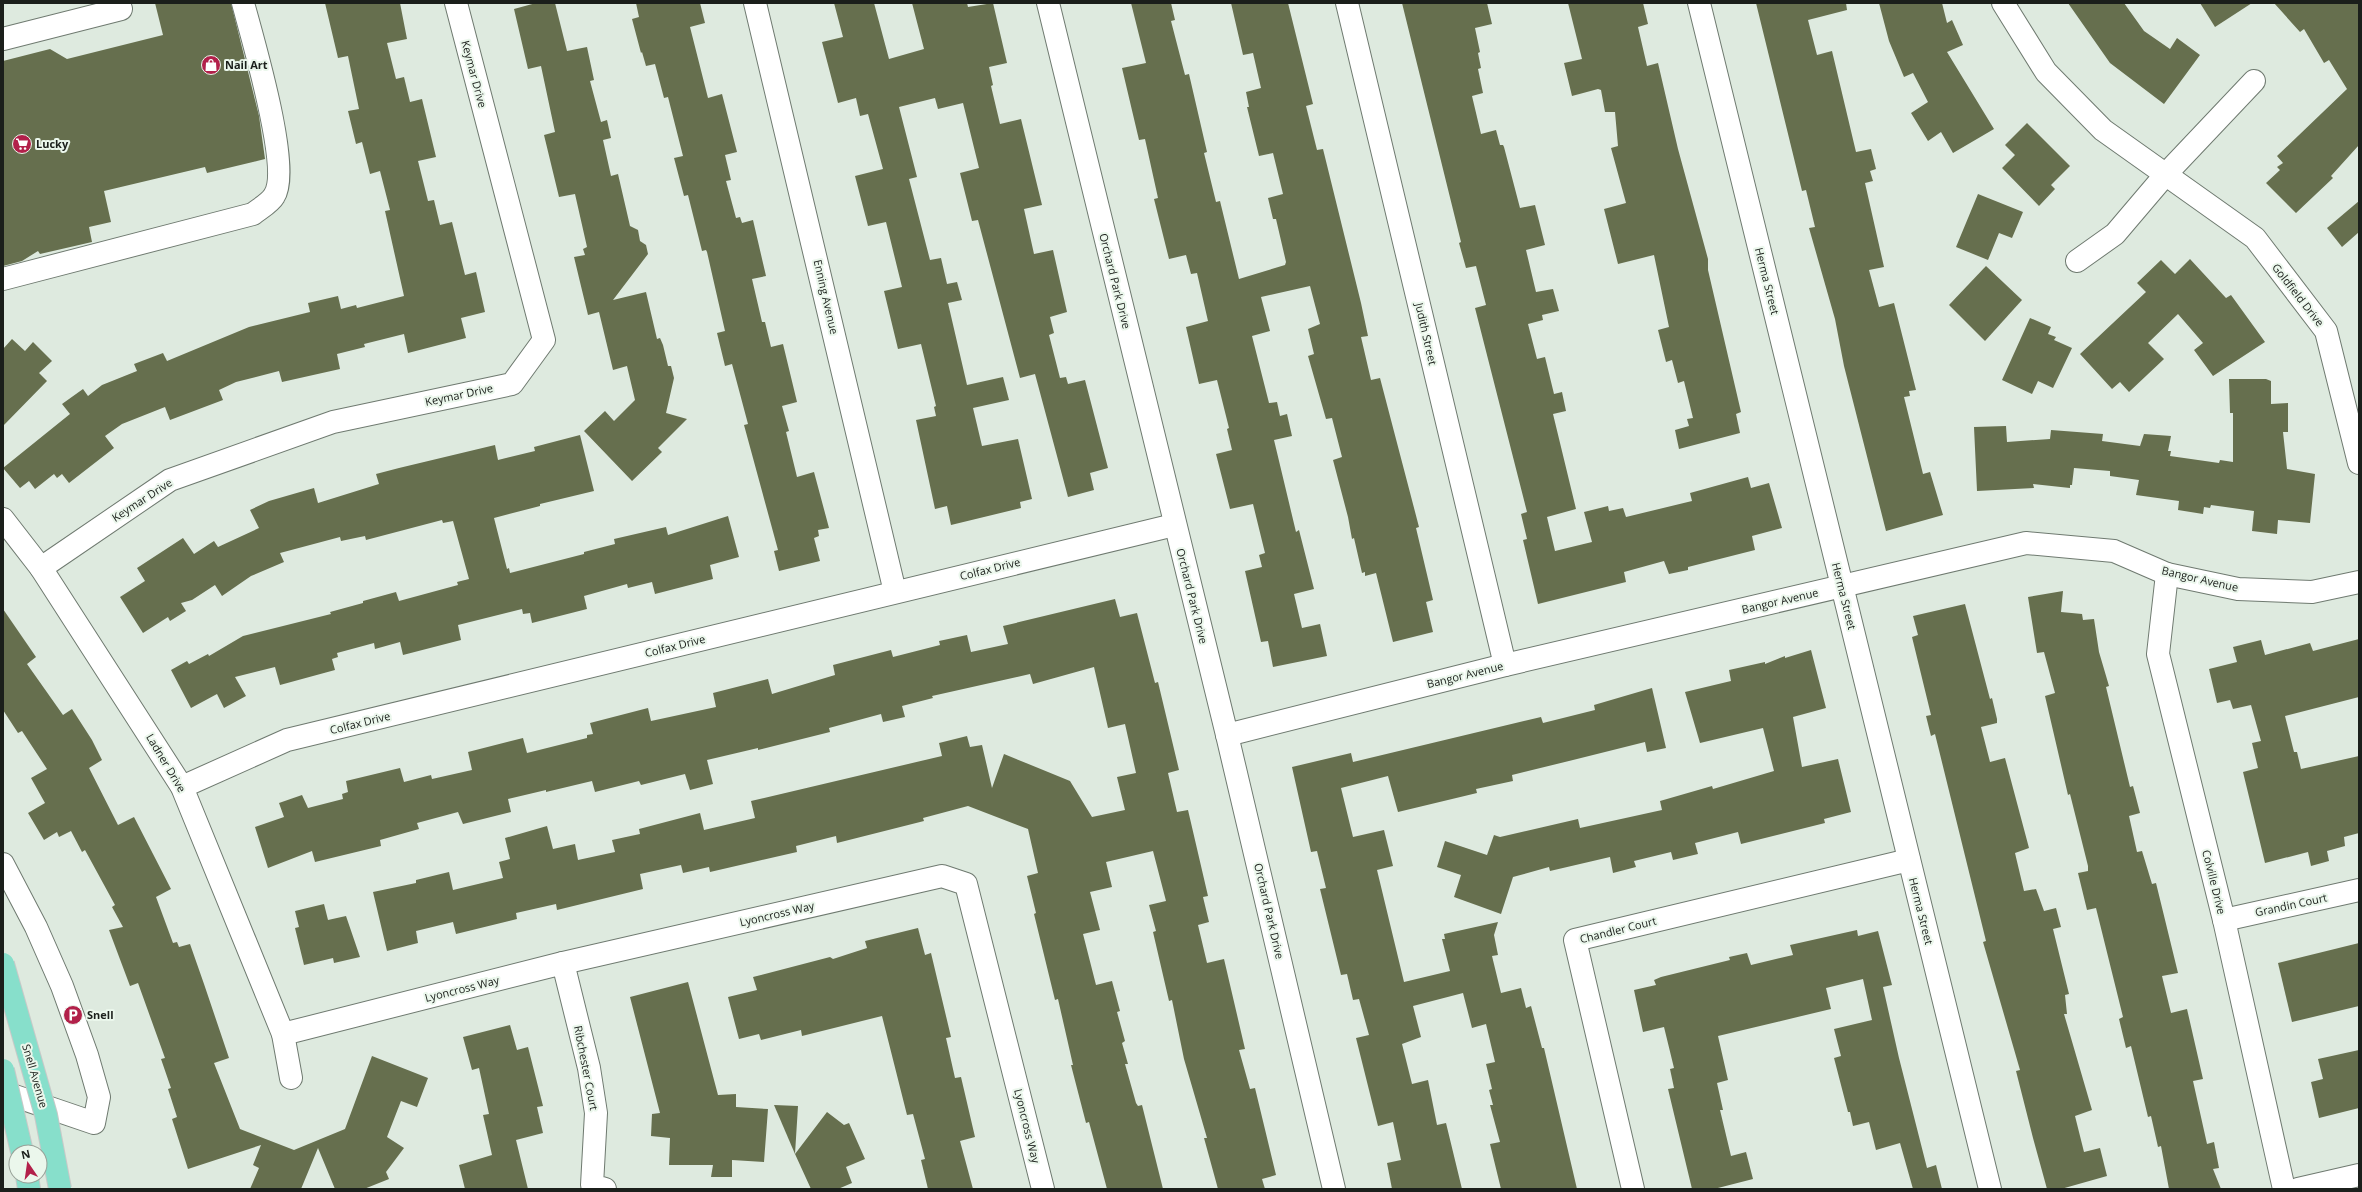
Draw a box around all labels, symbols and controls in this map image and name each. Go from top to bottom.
street label: Keymar Drive [458,39,491,109]
shop icon: Nail Art [200,54,222,76]
place label: Nail Art [225,57,268,72]
supermarket icon: Lucky [11,133,33,155]
place label: Lucky [36,136,69,151]
street label: Orchard Park Drive [1096,231,1135,330]
street label: Herma Street [1752,246,1783,316]
street label: Enning Avenue [811,258,842,336]
street label: Goldfield Drive [2269,260,2328,329]
street label: Judith Street [1412,300,1441,367]
street label: Keymar Drive [424,380,494,409]
street label: Keymar Drive [109,475,175,525]
street label: Orchard Park Drive [1173,546,1212,645]
street label: Colfax Drive [958,554,1022,583]
street label: Herma Street [1829,561,1860,631]
street label: Bangor Avenue [2160,562,2240,595]
street label: Bangor Avenue [1740,584,1820,617]
street label: Colfax Drive [643,631,707,660]
street label: Bangor Avenue [1425,658,1505,691]
street label: Colfax Drive [328,708,392,737]
street label: Ladner Drive [143,731,190,795]
street label: Colville Drive [2199,848,2230,916]
street label: Orchard Park Drive [1251,861,1288,960]
street label: Herma Street [1906,876,1937,946]
street label: Grandin Court [2254,890,2328,919]
street label: Lyoncross Way [738,898,816,929]
street label: Chandler Court [1578,913,1658,946]
street label: Lyoncross Way [423,972,501,1005]
parking icon: Snell [62,1004,84,1026]
place label: Snell [87,1007,114,1022]
street label: Ribchester Court [571,1024,602,1112]
street label: Snell Avenue [19,1042,52,1109]
street label: Lyoncross Way [1011,1087,1044,1165]
north arrow [8,1144,48,1184]
text: N [20,1145,32,1162]

